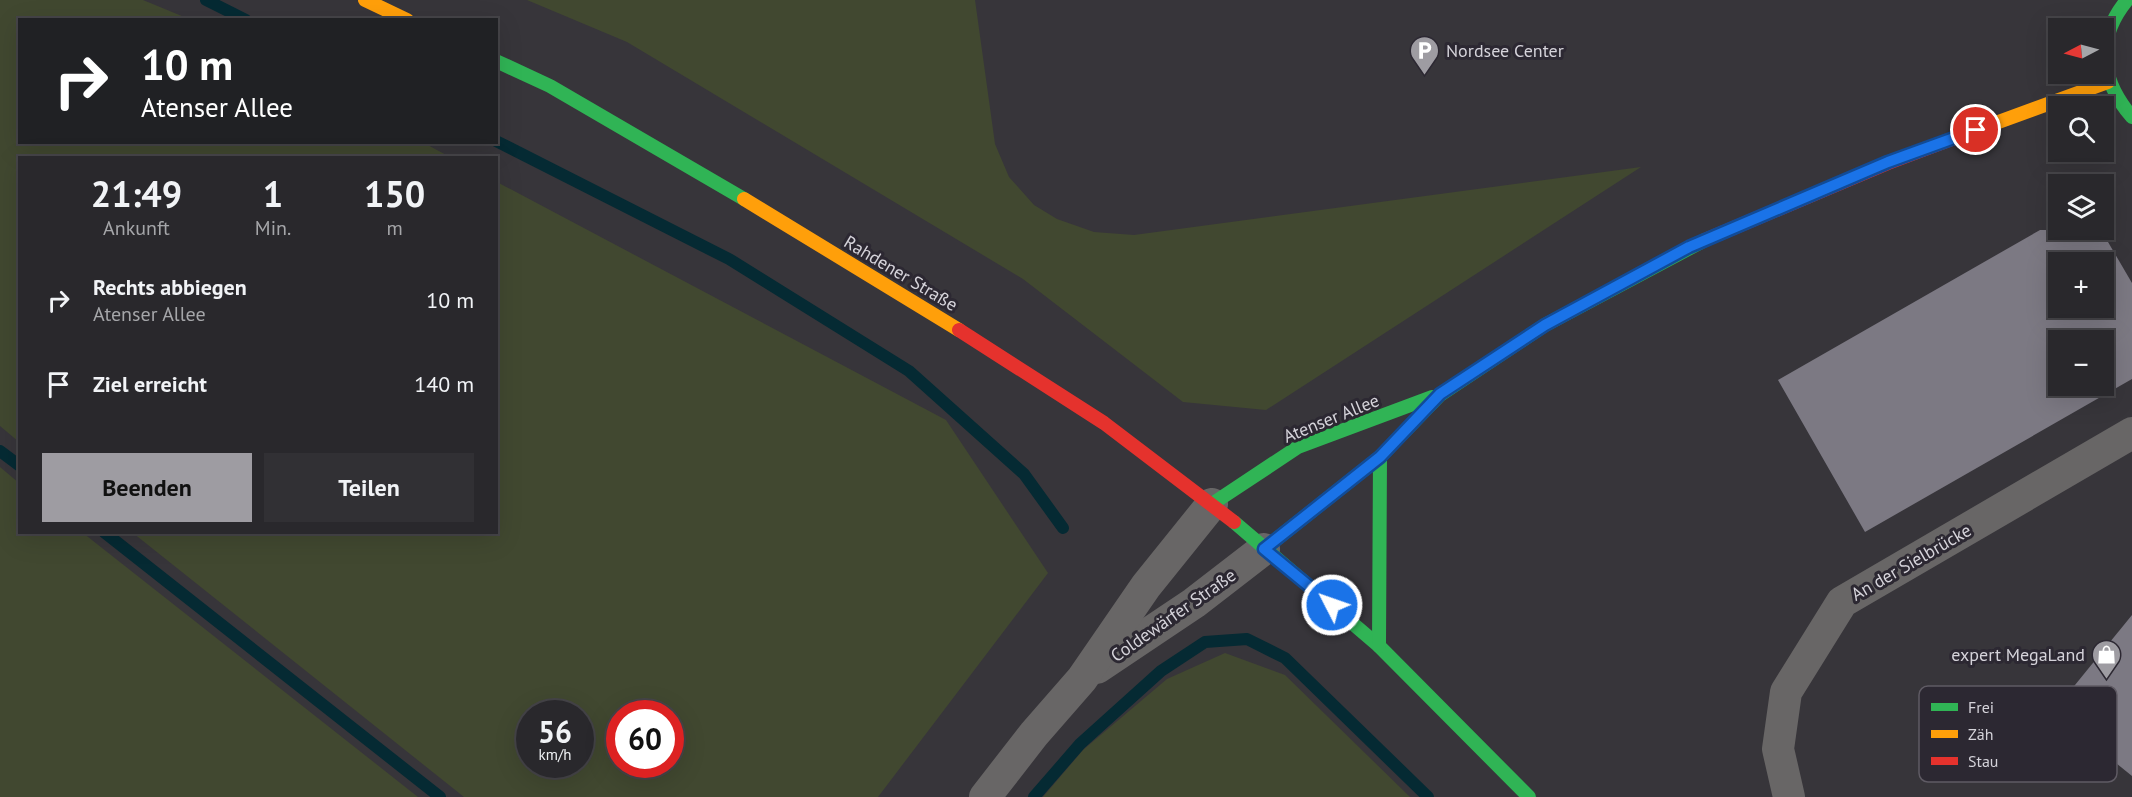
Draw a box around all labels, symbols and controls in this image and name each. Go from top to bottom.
north arrow [2048,18,2114,84]
map controls [2048,18,2114,396]
parking icon: Nordsee Center [1409,34,1441,76]
text: 10 m [141,37,233,92]
place label: Nordsee Center [1446,39,1564,62]
icon: right [42,42,120,120]
text: Atenser Allee [141,90,293,124]
button: search [2048,96,2114,162]
pin [1950,104,2001,155]
icon: arrive [1959,113,1992,146]
text: 21:49 [91,170,182,217]
text: 1 [263,170,283,217]
text: 150 [364,170,425,217]
button: layers [2048,174,2114,240]
text: Ankunft [103,215,170,241]
text: Min. [255,215,291,241]
text: m [387,215,403,241]
street label: Rahdener Straße [840,230,962,316]
button: + [2048,252,2114,318]
text: Rechts abbiegen [93,273,247,301]
icon: right [42,284,75,317]
text: 10 m [426,286,474,314]
text: Atenser Allee [93,301,206,327]
button: − [2048,330,2114,396]
icon: arrive [42,368,75,401]
text: Ziel erreicht [93,370,207,398]
text: 140 m [414,370,474,398]
street label: Atenser Allee [1280,388,1382,448]
button: Beenden [42,453,252,522]
button: Teilen [264,453,474,522]
street label: An der Sielbrücke [1847,518,1975,606]
street label: Coldewärfer Straße [1106,563,1240,667]
position arrow [1300,573,1364,637]
shop icon: expert MegaLand [2090,638,2122,680]
place label: expert MegaLand [1951,643,2085,666]
legend [1919,686,2117,782]
text: Frei [1968,697,1994,717]
speed limit sign: 60 [606,700,684,778]
text: 56 [538,712,572,751]
text: Zäh [1968,724,1993,744]
text: km/h [539,745,571,764]
text: Stau [1968,751,1998,771]

